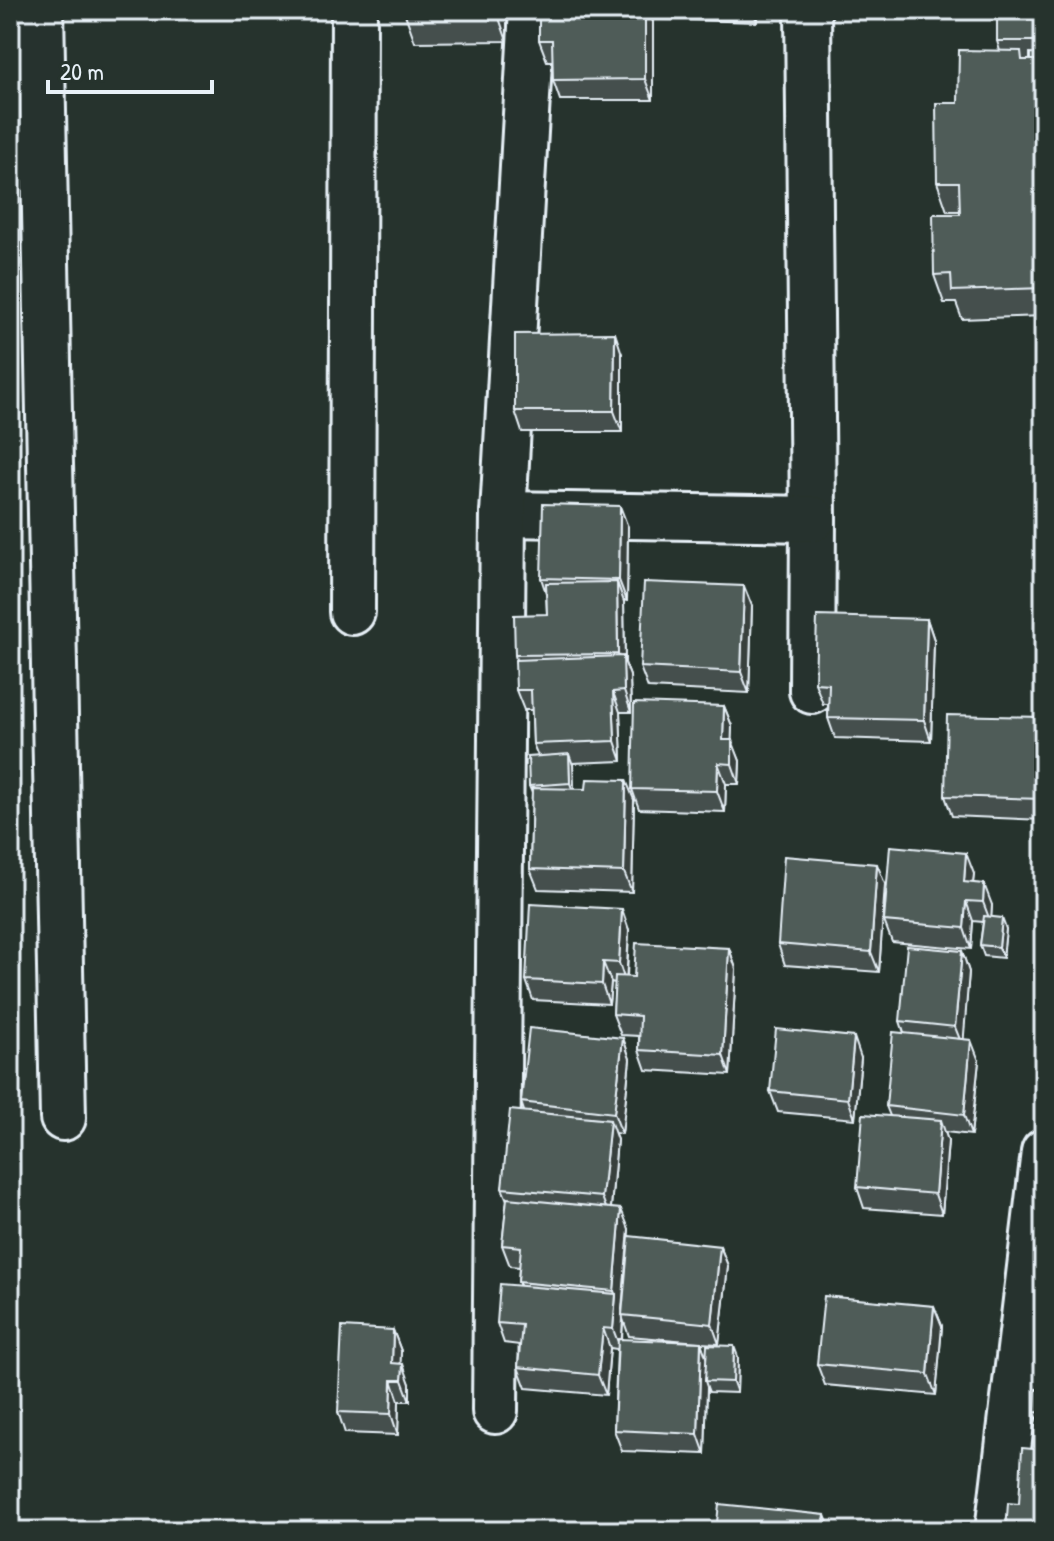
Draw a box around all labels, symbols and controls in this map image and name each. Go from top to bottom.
scale bar [48,44,212,94]
text: 20 m [60,55,104,87]

